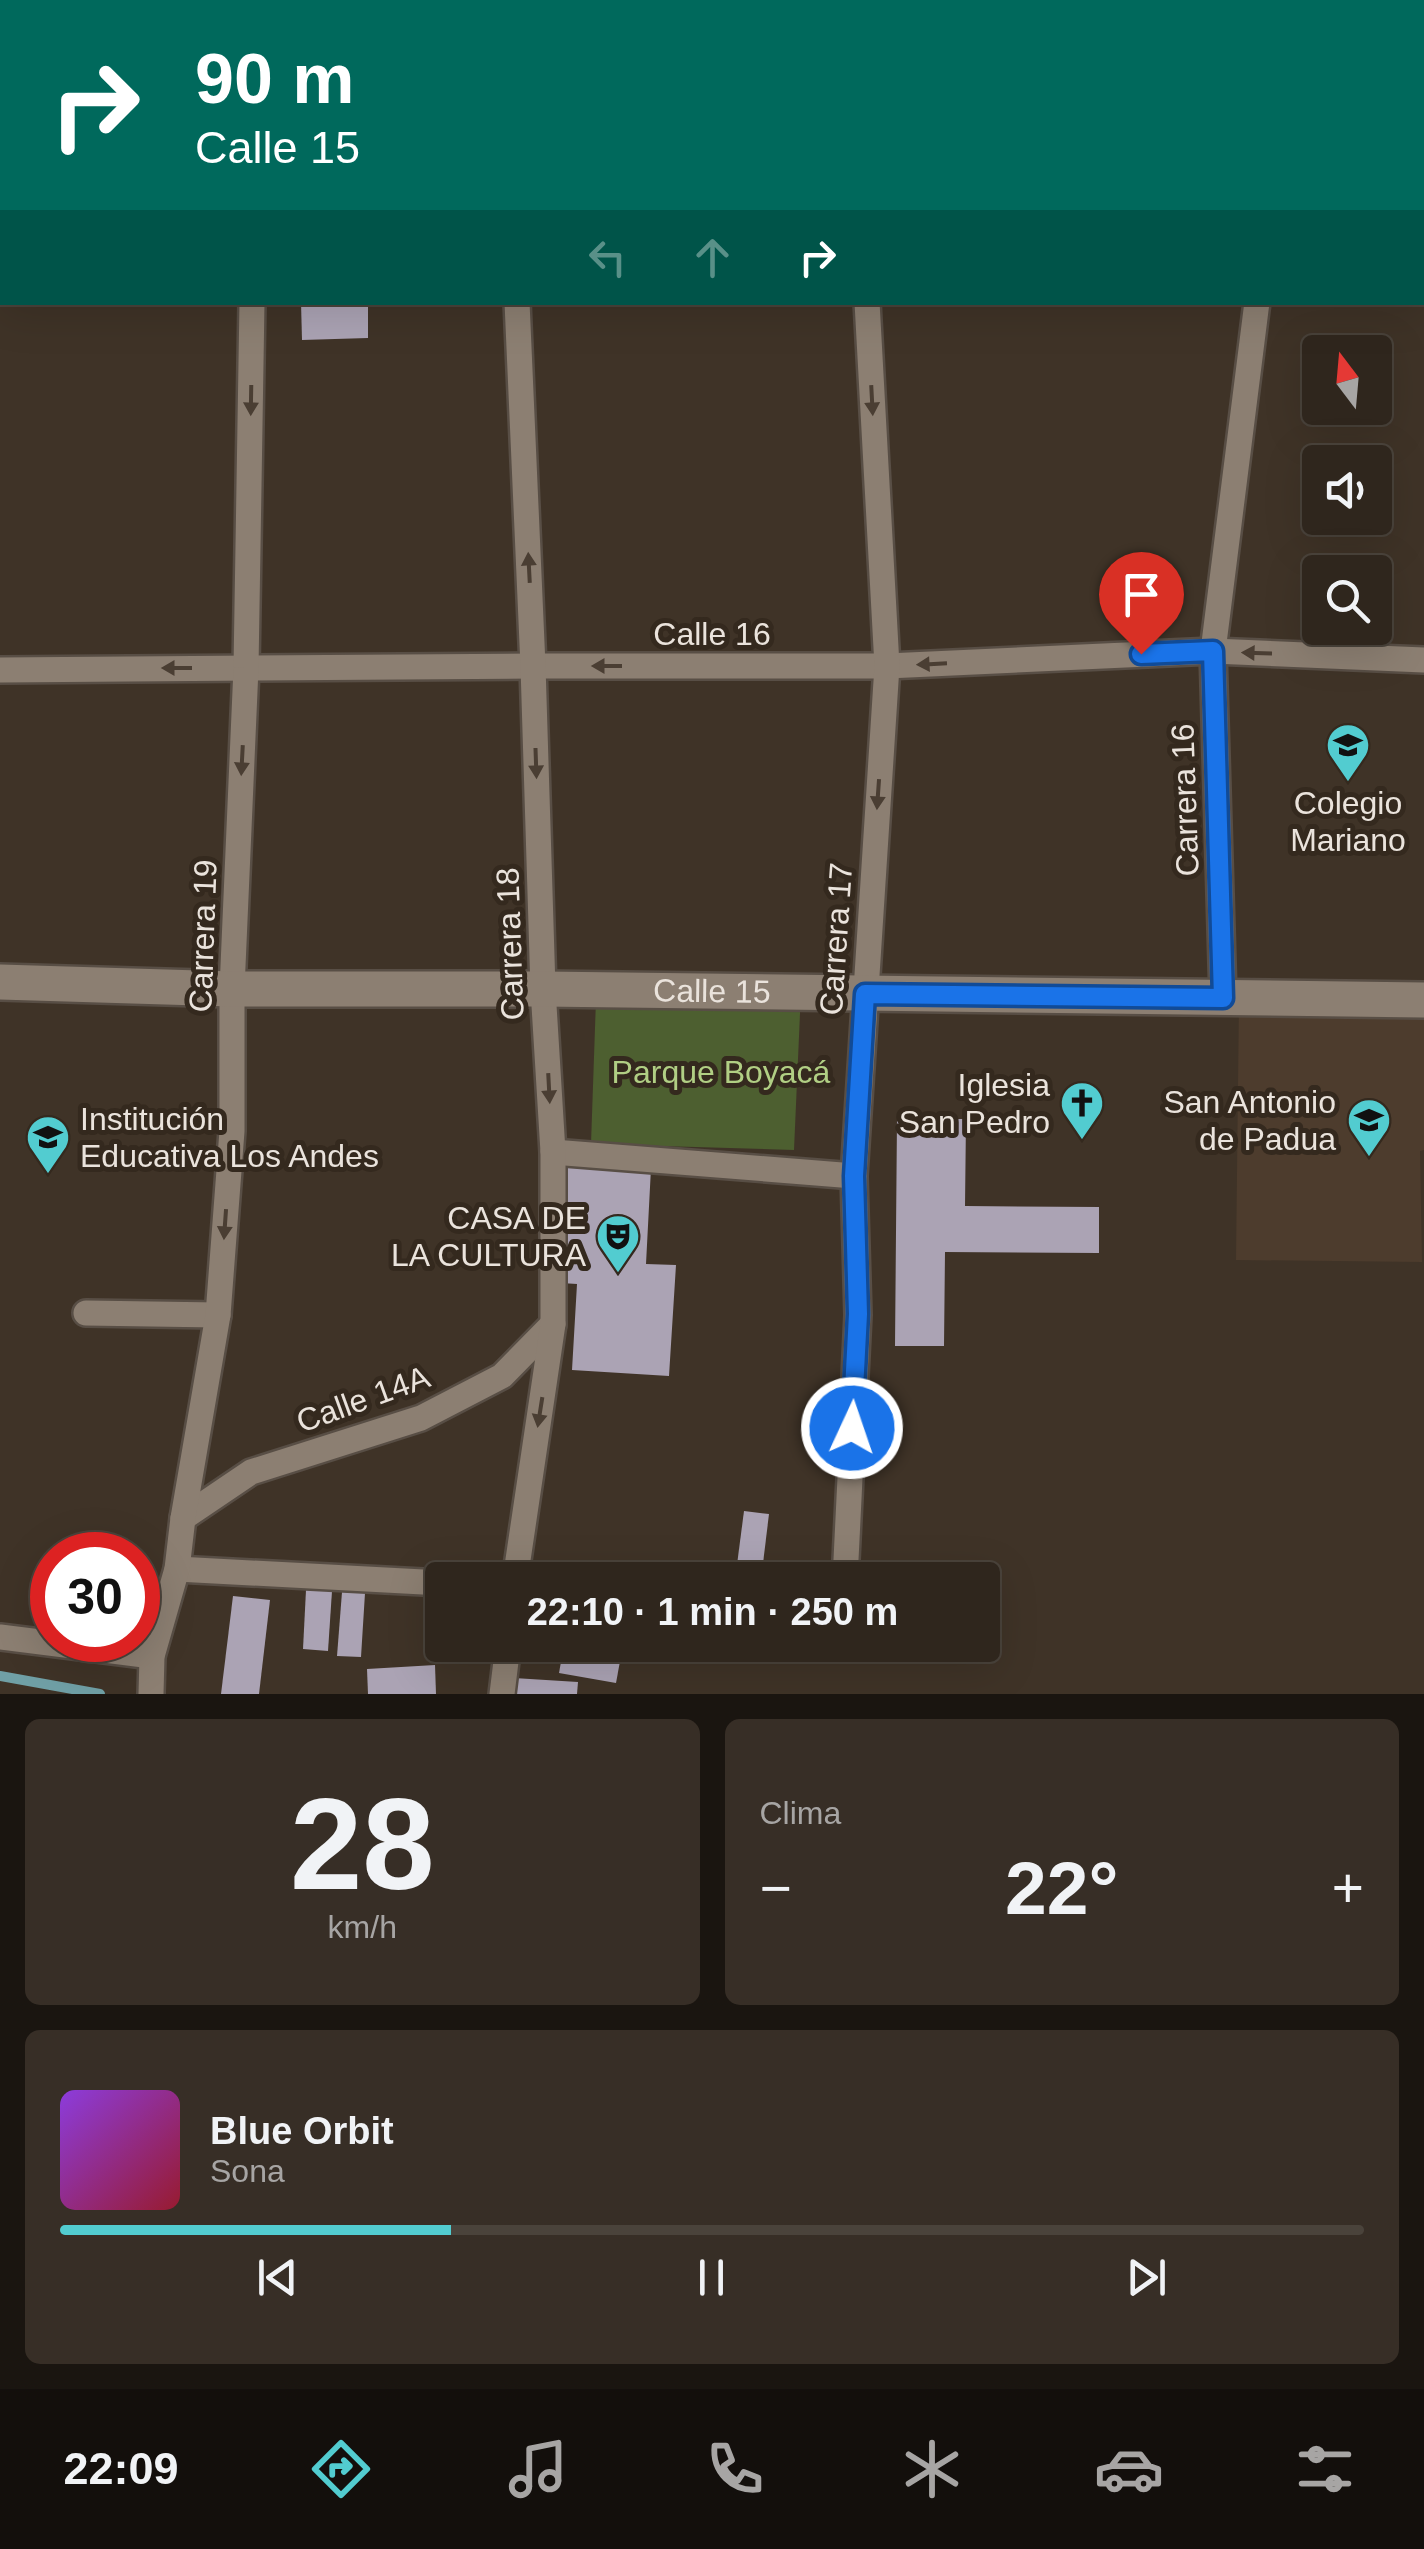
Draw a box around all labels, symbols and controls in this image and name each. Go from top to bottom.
icon: right [30,40,160,170]
text: 90 m [195,40,355,118]
text: Calle 15 [195,122,360,173]
icon: left [580,230,635,285]
icon: ahead [685,230,740,285]
icon: right [790,230,845,285]
north arrow [1302,335,1392,425]
map controls [1302,335,1392,645]
one-way arrow [243,384,259,416]
one-way arrow [864,384,880,416]
button: sound [1302,445,1392,535]
one-way arrow [520,552,536,584]
pin [1099,552,1184,655]
button: search [1302,555,1392,645]
icon: arrive [1114,567,1169,622]
street label: Calle 16 [653,616,771,652]
one-way arrow [1240,644,1272,660]
one-way arrow [916,656,947,672]
one-way arrow [591,658,623,674]
one-way arrow [161,660,193,676]
school or university icon: Colegio Mariano [1325,722,1371,783]
street label: Carrera 16 [1164,723,1206,877]
one-way arrow [234,744,250,776]
one-way arrow [529,748,545,780]
one-way arrow [870,779,886,811]
place label: Colegio Mariano [1290,785,1406,858]
street label: Carrera 19 [182,859,224,1013]
street label: Carrera 17 [813,861,859,1017]
street label: Carrera 18 [489,867,531,1021]
street label: Calle 15 [653,972,771,1010]
park label: Parque Boyacá [612,1054,831,1090]
place label: Iglesia San Pedro [899,1067,1050,1140]
one-way arrow [541,1072,557,1104]
church icon: Iglesia San Pedro [1059,1080,1105,1141]
place label: San Antonio de Padua [1163,1084,1336,1157]
school or university icon: San Antonio de Padua [1346,1097,1392,1158]
place label: Institución Educativa Los Andes [80,1101,379,1174]
school or university icon: Institución Educativa Los Andes [25,1114,71,1175]
place label: CASA DE LA CULTURA [391,1200,587,1273]
one-way arrow [216,1209,232,1241]
theatre icon: CASA DE LA CULTURA [595,1213,641,1274]
street label: Calle 14A [292,1358,435,1440]
position arrow [800,1376,904,1480]
one-way arrow [532,1397,548,1428]
speed limit sign: 30 [30,1532,160,1662]
text: 22:10 · 1 min · 250 m [527,1591,898,1633]
text: 28 [290,1771,435,1917]
text: Clima [760,1795,841,1831]
text: 22° [1005,1846,1118,1930]
text: − [760,1857,792,1919]
text: + [1332,1857,1364,1919]
text: km/h [328,1909,397,1945]
text: Blue Orbit [210,2110,394,2152]
text: Sona [210,2153,285,2189]
icon: previous [250,2250,305,2305]
icon: pause [684,2250,739,2305]
icon: next [1119,2250,1174,2305]
icon: directions [306,2434,376,2504]
icon: music [503,2434,573,2504]
icon: phone [700,2434,770,2504]
icon: climate [897,2434,967,2504]
icon: car [1094,2434,1164,2504]
icon: filters [1290,2434,1360,2504]
text: 22:09 [63,2443,179,2494]

